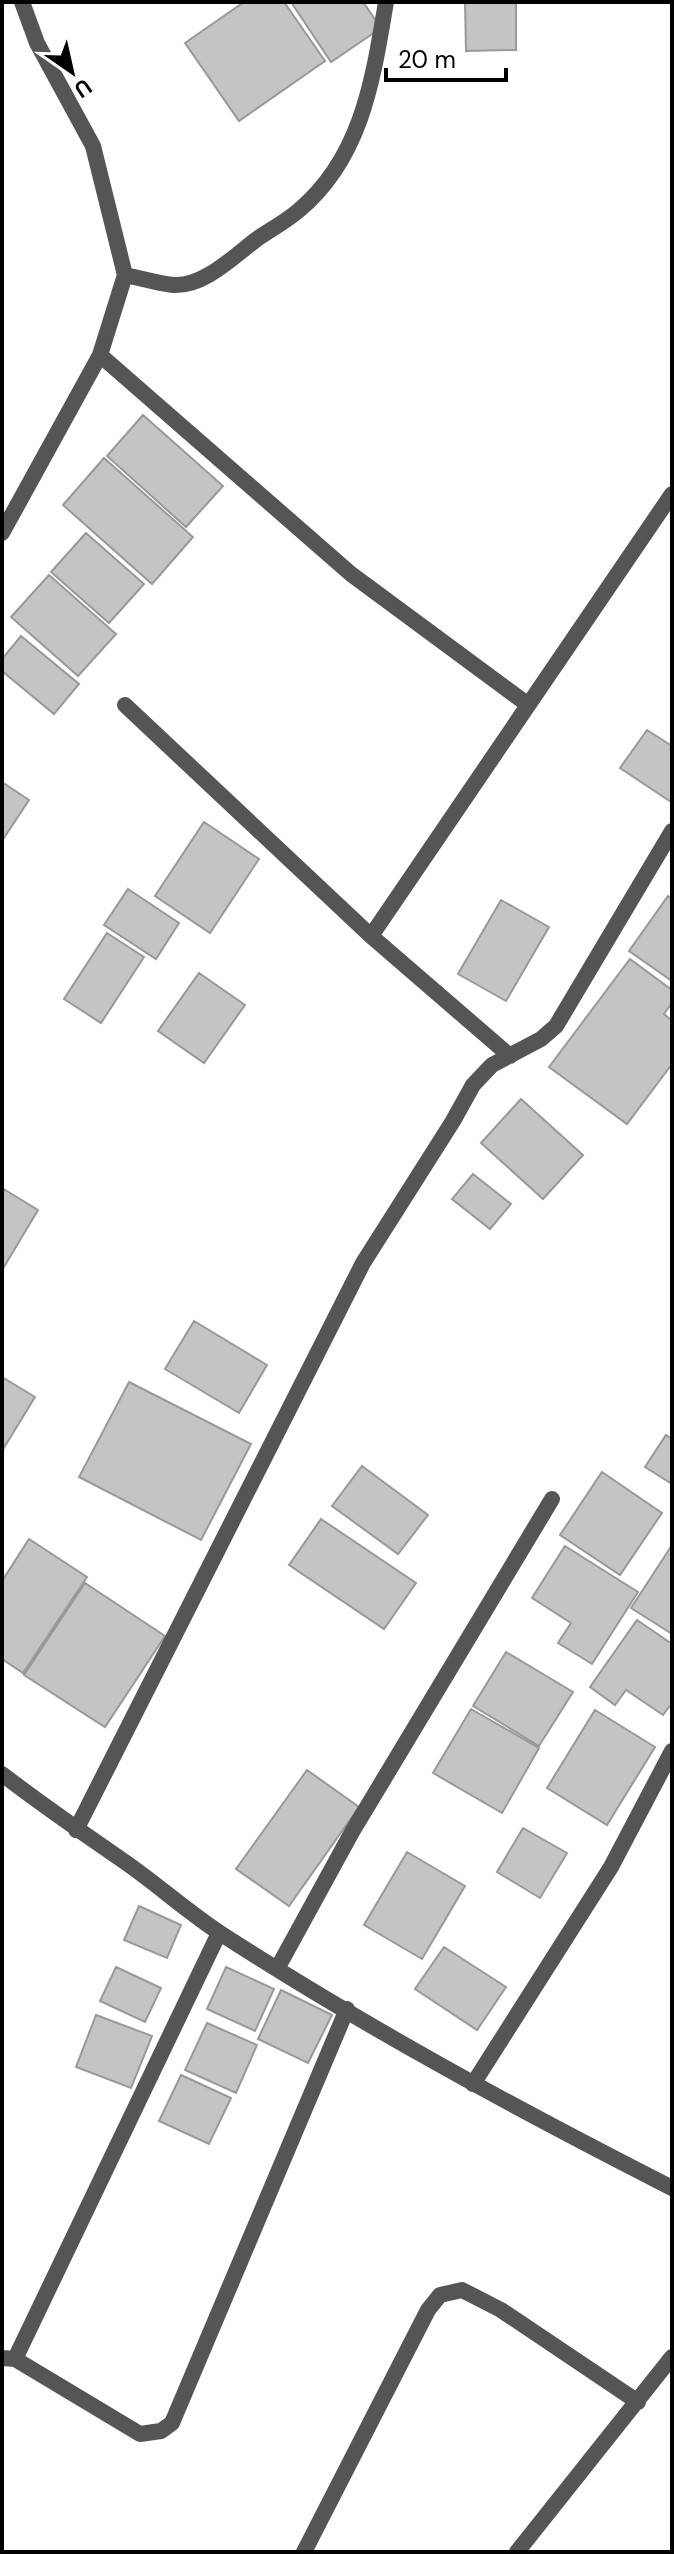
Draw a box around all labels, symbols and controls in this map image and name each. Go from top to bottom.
north arrow [32,32,112,112]
scale bar [386,32,506,82]
text: 20 m [398,44,456,75]
text: U [69,72,97,104]

